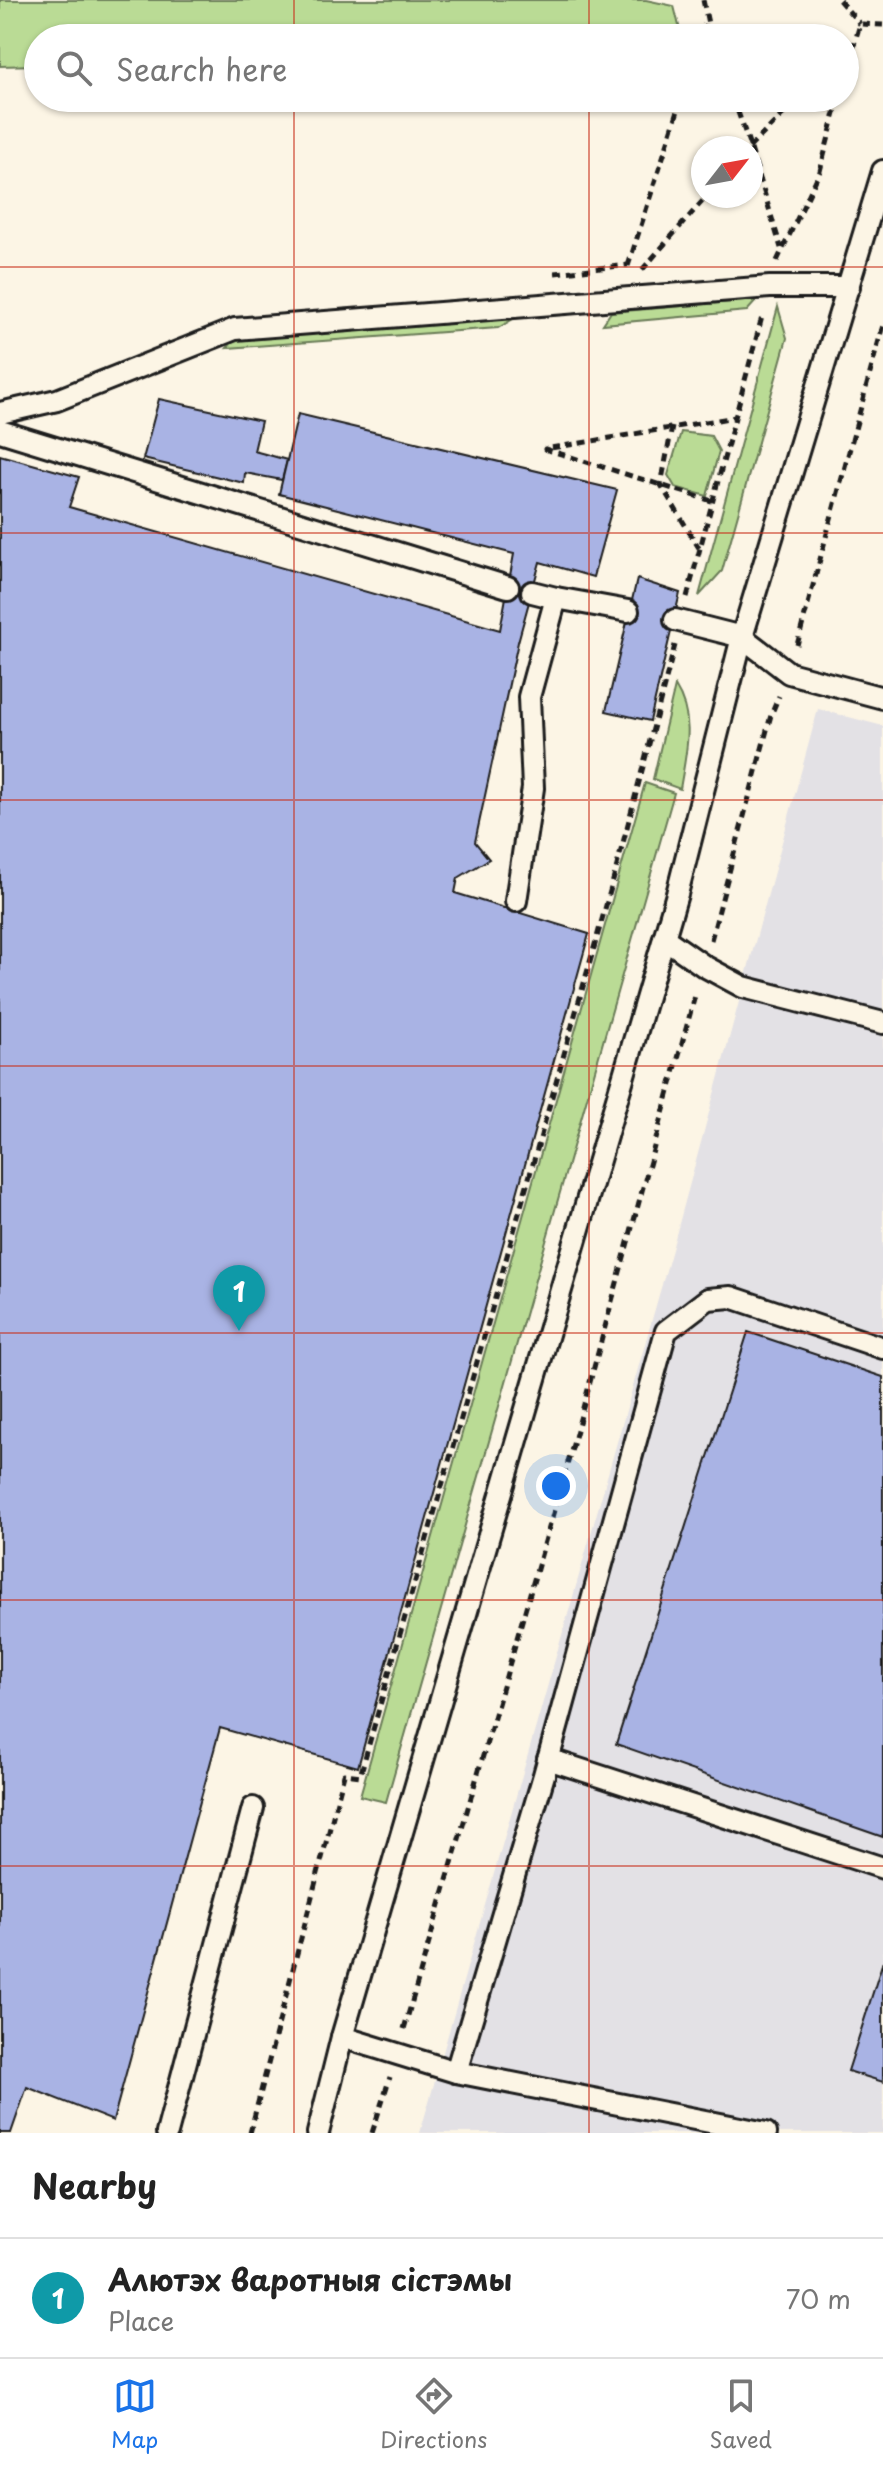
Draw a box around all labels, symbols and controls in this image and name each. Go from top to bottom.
search box [24,24,859,112]
icon: search [52,46,96,90]
text: Search here [116,46,288,91]
north arrow [691,136,763,208]
pin: 1 [213,1265,265,1331]
your location [536,1466,576,1506]
text: Nearby [32,2159,157,2211]
text: Алютэх варотныя сістэмы [108,2256,512,2301]
text: 1 [52,2279,64,2318]
text: 70 m [786,2279,851,2318]
text: Place [108,2301,174,2340]
tab: Map [111,2374,158,2455]
tab: Directions [380,2374,487,2455]
tab: Saved [709,2374,772,2455]

